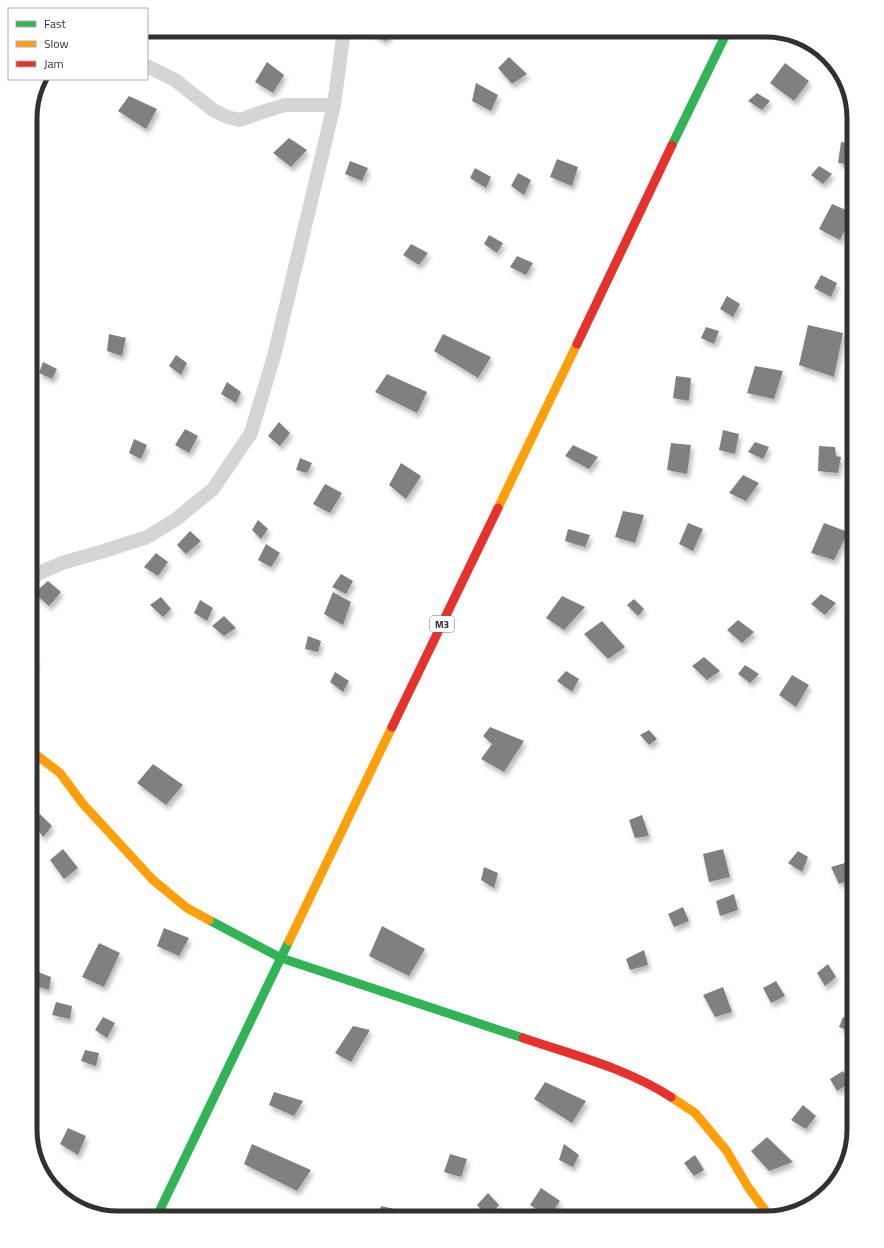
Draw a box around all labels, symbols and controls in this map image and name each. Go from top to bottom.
legend [8,8,148,80]
text: Fast [44,14,67,33]
text: Slow [44,34,69,53]
text: Jam [44,54,64,73]
road number: M3 [430,616,454,632]

